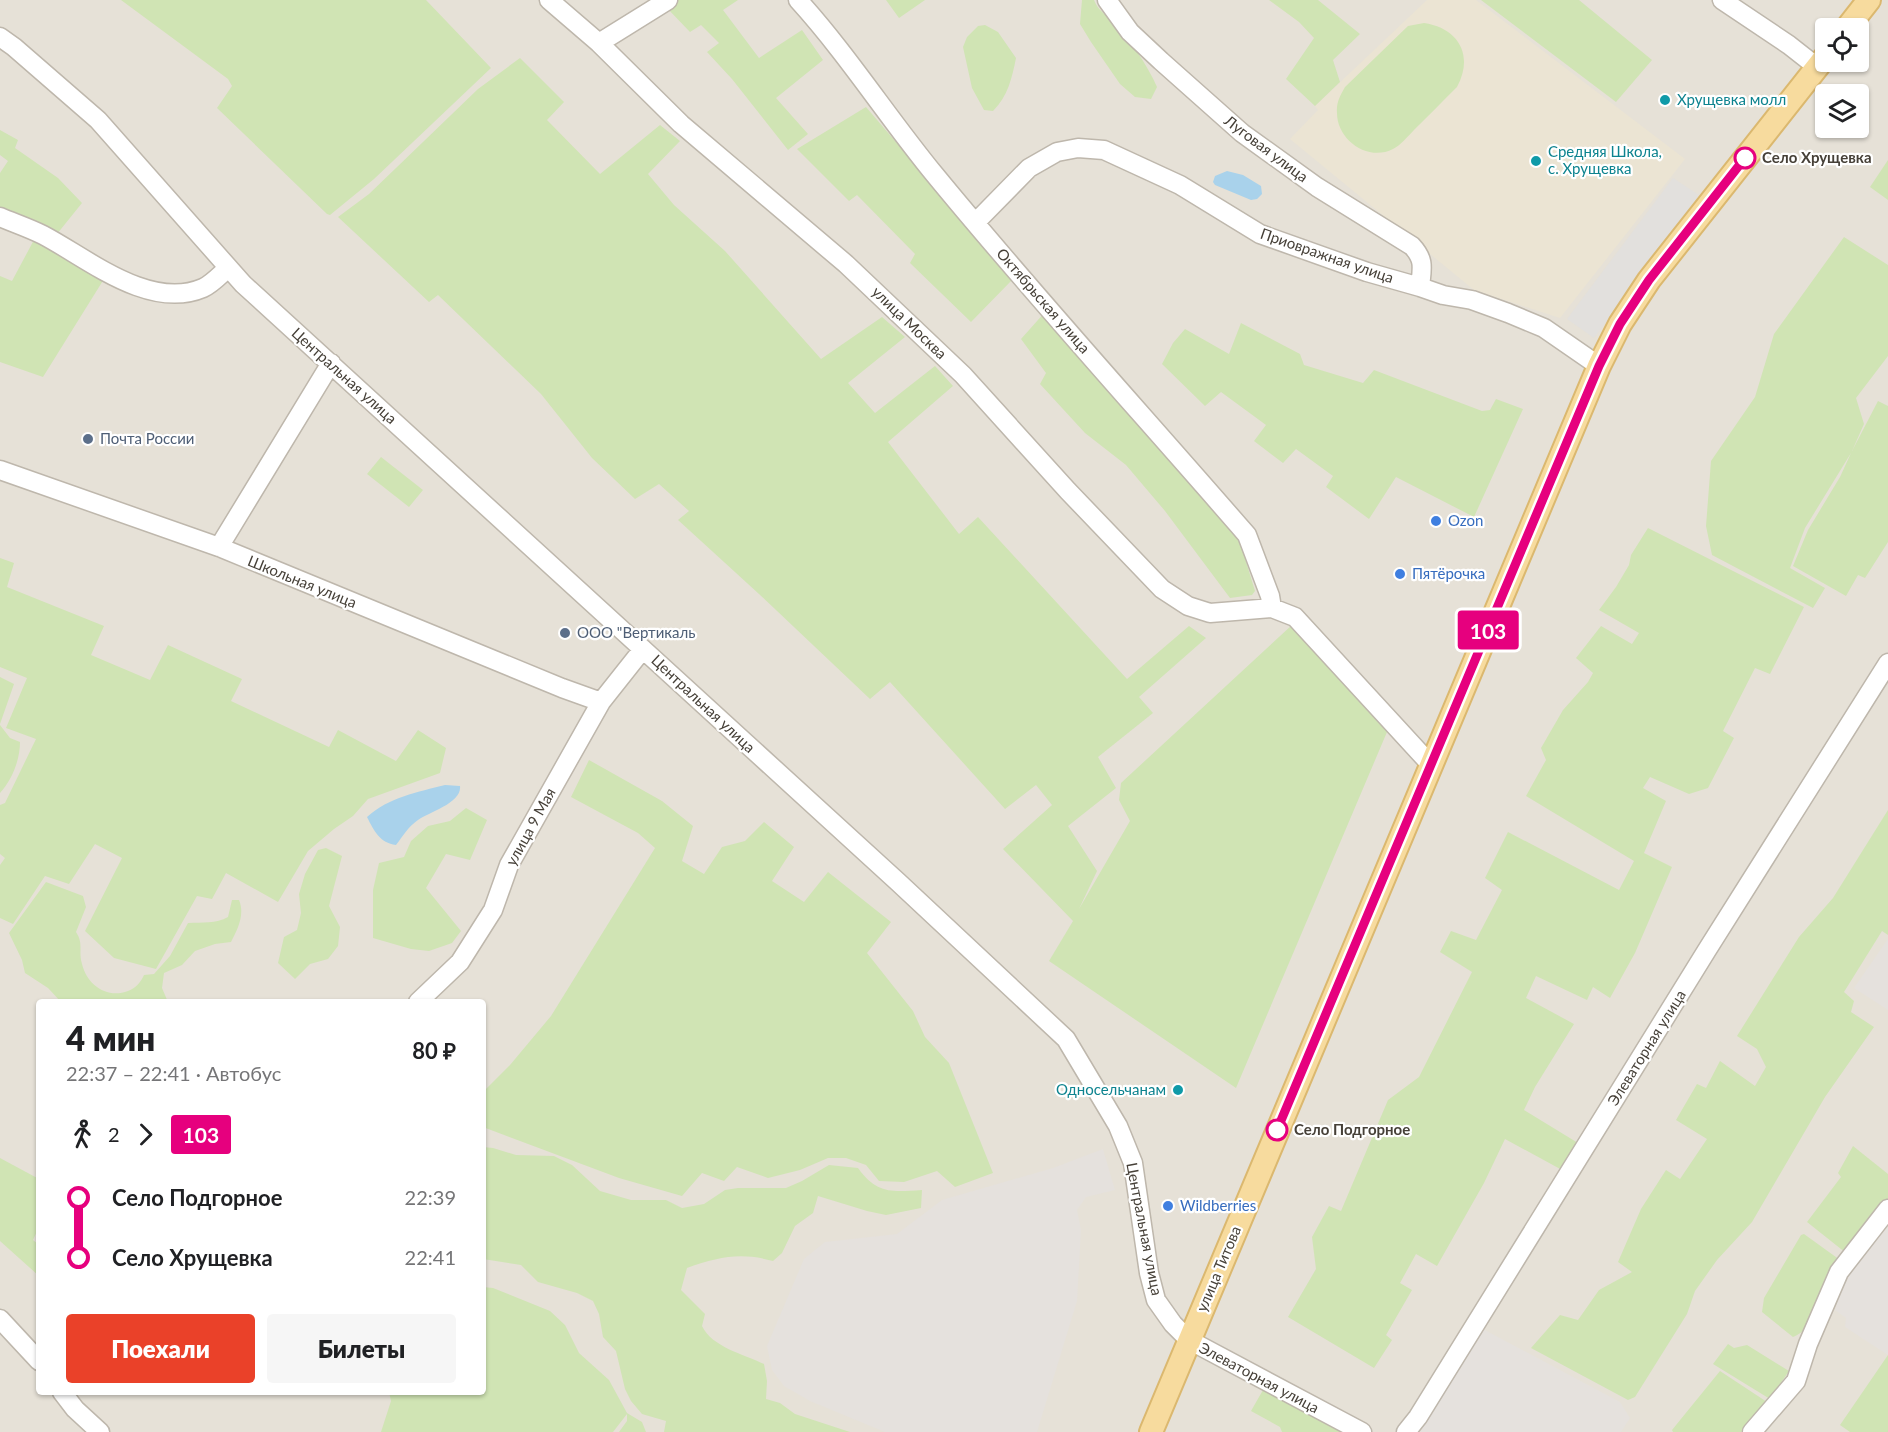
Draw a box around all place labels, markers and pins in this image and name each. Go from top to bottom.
place label: Хрущевка молл [1677,90,1786,108]
marker: Хрущевка молл [1658,93,1672,107]
place label: Средняя Школа, с. Хрущевка [1548,142,1662,177]
marker: Село Хрущевка [1734,147,1756,169]
place label: Село Хрущевка [1762,148,1872,166]
marker: Средняя Школа, с. Хрущевка [1529,154,1543,168]
place label: Почта России [100,429,194,447]
marker: Почта России [81,432,95,446]
place label: Ozon [1448,511,1483,529]
marker: Ozon [1429,514,1443,528]
place label: Пятёрочка [1412,564,1485,582]
marker: Пятёрочка [1393,567,1407,581]
place label: ООО "Вертикаль [577,623,696,641]
marker: ООО "Вертикаль [558,626,572,640]
place label: Односельчанам [1056,1080,1166,1098]
marker: Односельчанам [1171,1083,1185,1097]
marker: Село Подгорное [1266,1119,1288,1141]
place label: Село Подгорное [1294,1120,1410,1138]
place label: Wildberries [1180,1196,1256,1214]
marker: Wildberries [1161,1199,1175,1213]

